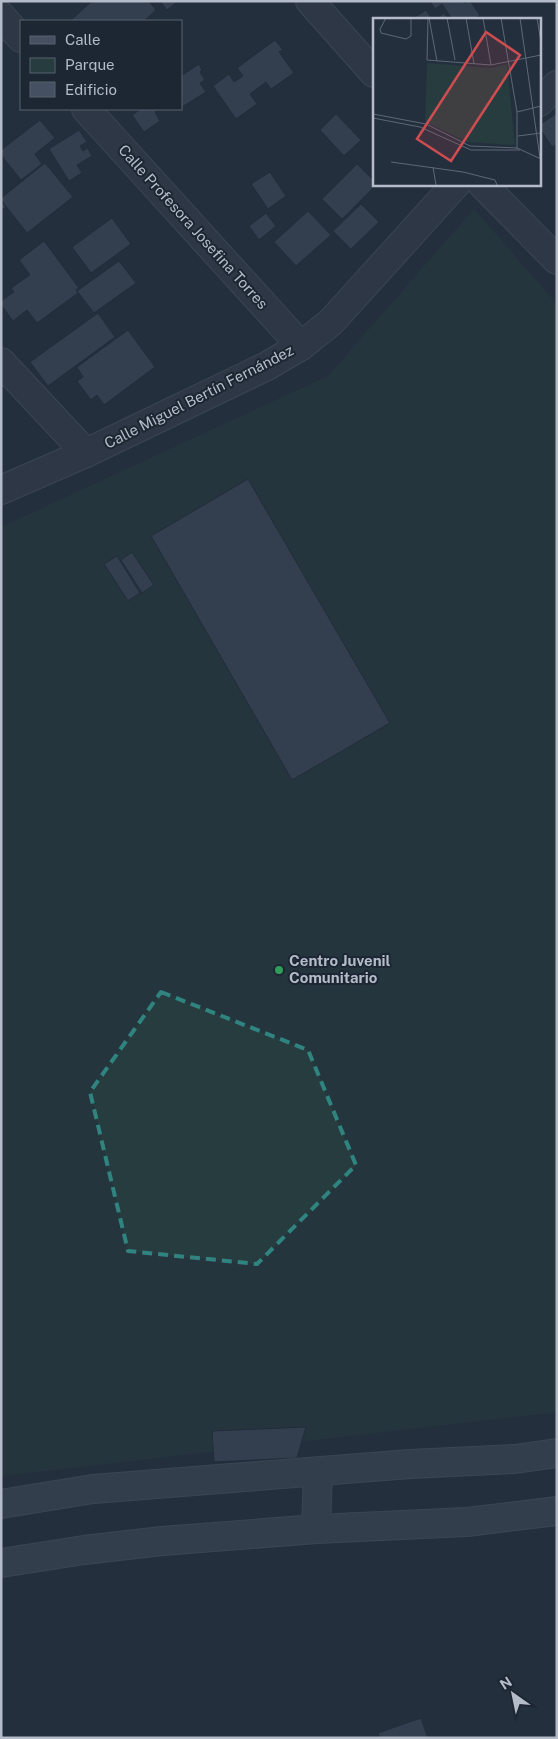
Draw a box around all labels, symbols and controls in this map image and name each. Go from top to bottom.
inset map [373,18,540,185]
legend [20,20,182,110]
text: Calle [65,31,101,48]
text: Parque [65,56,115,73]
text: Edificio [65,81,117,98]
street label: Calle Profesora Josefina Torres [115,141,272,312]
street label: Calle Miguel Bertín Fernández [101,341,296,452]
place label: Centro Juvenil Comunitario [289,952,391,986]
marker: Centro Juvenil Comunitario [273,964,285,976]
north arrow [488,1669,538,1719]
text: N [497,1673,515,1693]

